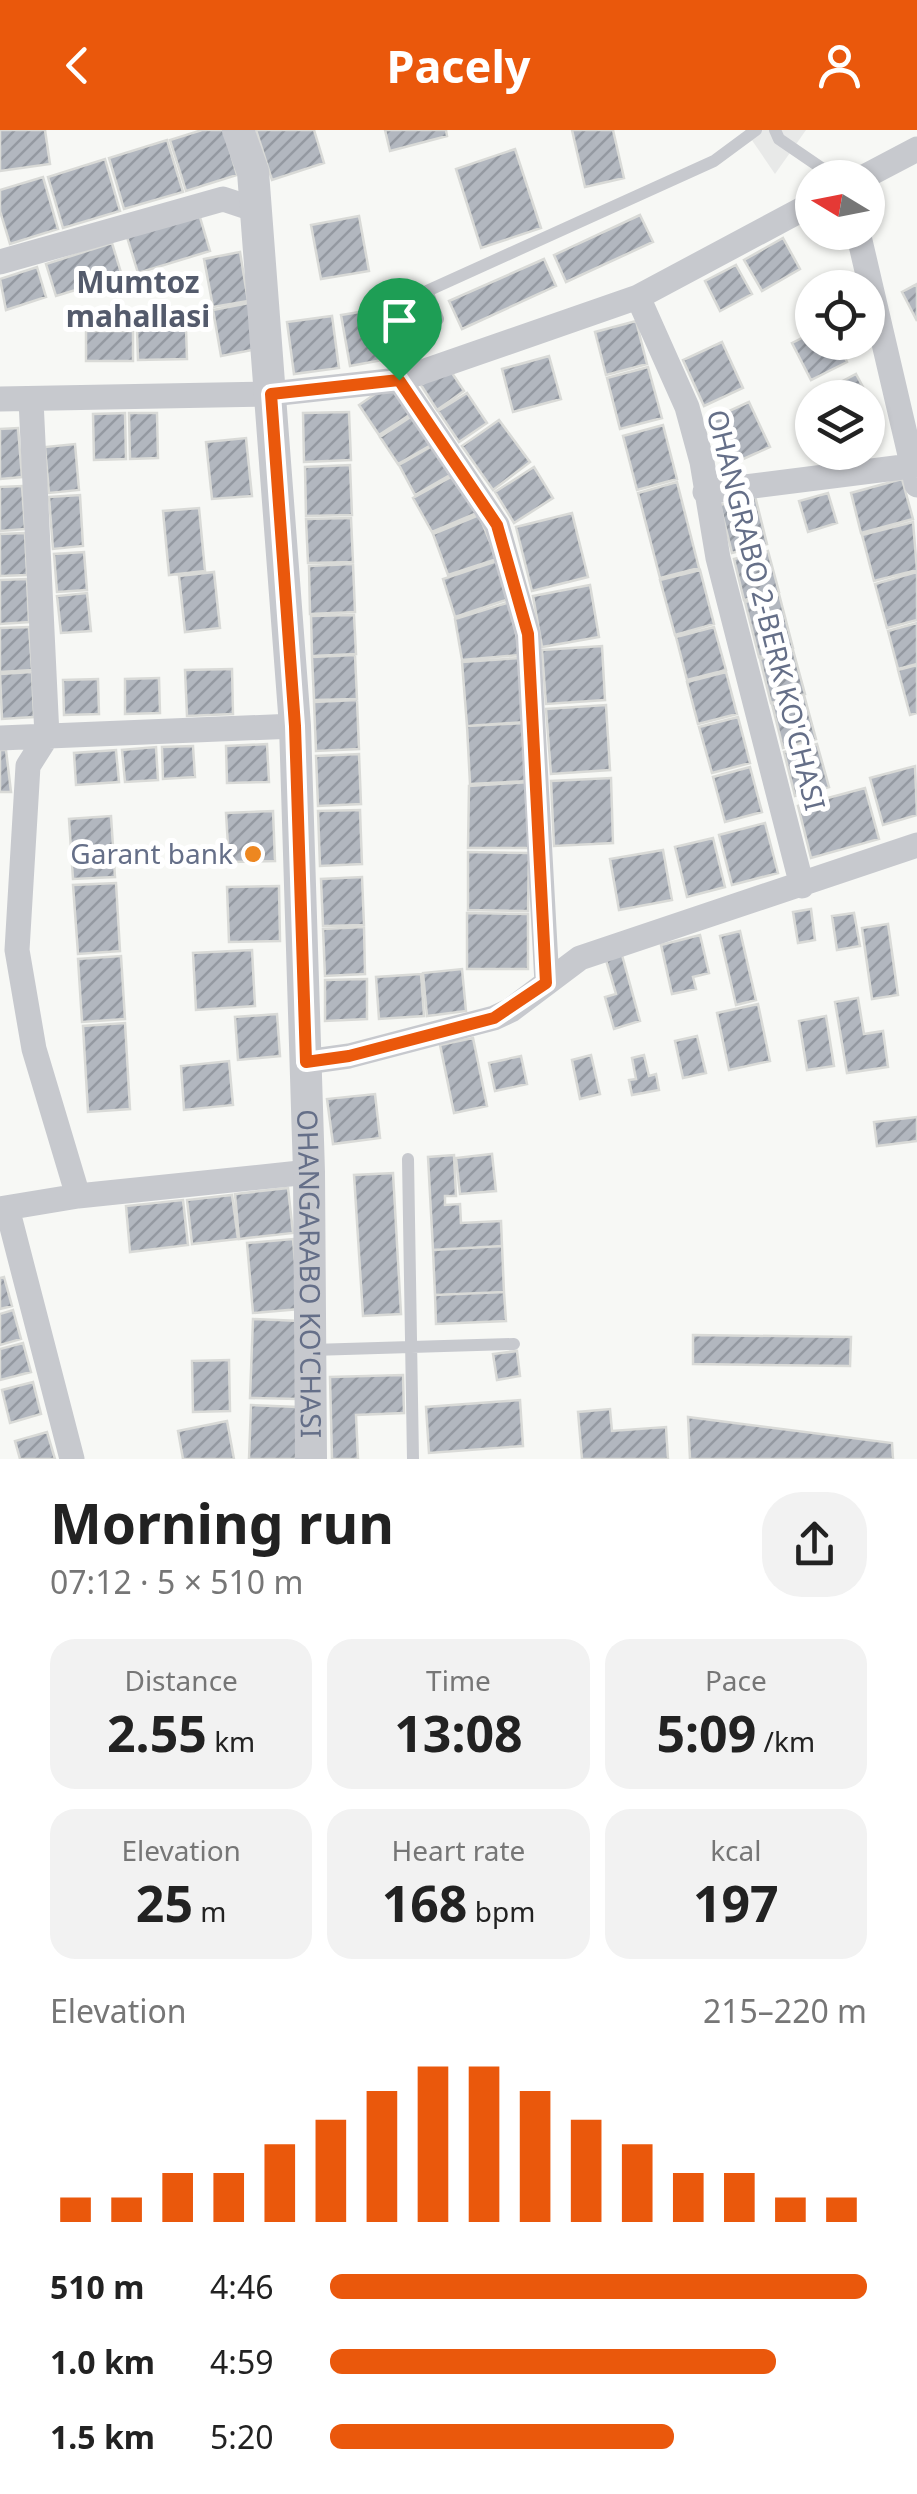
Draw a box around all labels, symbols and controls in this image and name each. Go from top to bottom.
text: Pacely [386,35,531,96]
icon: back [50,38,105,93]
icon: person [812,38,867,93]
north arrow [795,160,885,250]
map controls [795,160,885,470]
district label: Mumtoz mahallasi [66,261,210,336]
button: locate [795,270,885,360]
pin [357,278,442,381]
icon: arrive [372,293,427,348]
button: layers [795,380,885,470]
street label: OHANGRABO 2-BERK KO'CHASI [699,405,835,814]
place label: Garant bank [70,834,233,872]
marker: Garant bank [242,843,264,865]
street label: OHANGARABO KO'CHASI [289,1108,331,1438]
text: Morning run [50,1485,394,1560]
button: share [762,1492,867,1597]
text: 07:12 · 5 × 510 m [50,1560,303,1603]
text: Distance [124,1661,238,1699]
text: Time [426,1661,491,1699]
text: Pace [705,1661,767,1699]
text: 2.55 [107,1699,207,1767]
text: 13:08 [394,1699,523,1767]
text: 5:09 [656,1699,756,1767]
text: km [207,1722,255,1760]
text: /km [756,1722,815,1760]
text: Elevation [121,1831,241,1869]
text: Heart rate [392,1831,525,1869]
text: kcal [710,1831,761,1869]
text: 25 [136,1869,193,1937]
text: 168 [382,1869,467,1937]
text: 197 [693,1869,779,1937]
text: m [193,1892,227,1930]
text: bpm [467,1892,535,1930]
text: Elevation [50,1989,187,2032]
text: 215–220 m [703,1989,867,2032]
text: 510 m [50,2265,144,2308]
text: 4:46 [210,2265,274,2308]
text: 1.0 km [50,2340,155,2383]
text: 4:59 [210,2340,274,2383]
text: 1.5 km [50,2415,155,2458]
text: 5:20 [210,2415,274,2458]

